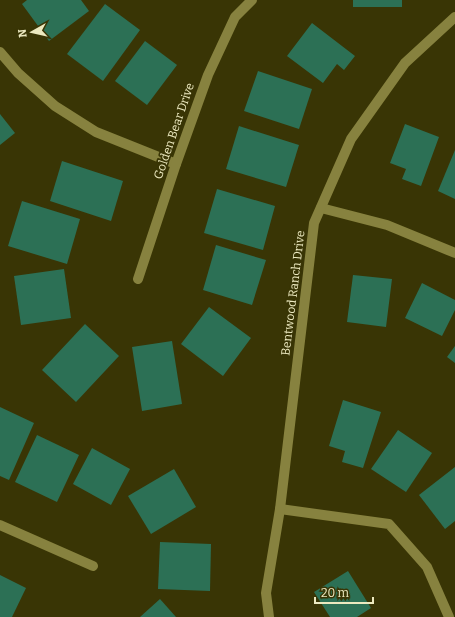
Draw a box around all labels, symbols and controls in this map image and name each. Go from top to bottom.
north arrow [12,12,52,52]
text: N [15,28,30,38]
street label: Golden Bear Drive [151,81,197,181]
street label: Bentwood Ranch Drive [278,230,308,356]
scale bar [315,579,373,605]
text: 20 m [321,586,350,600]

